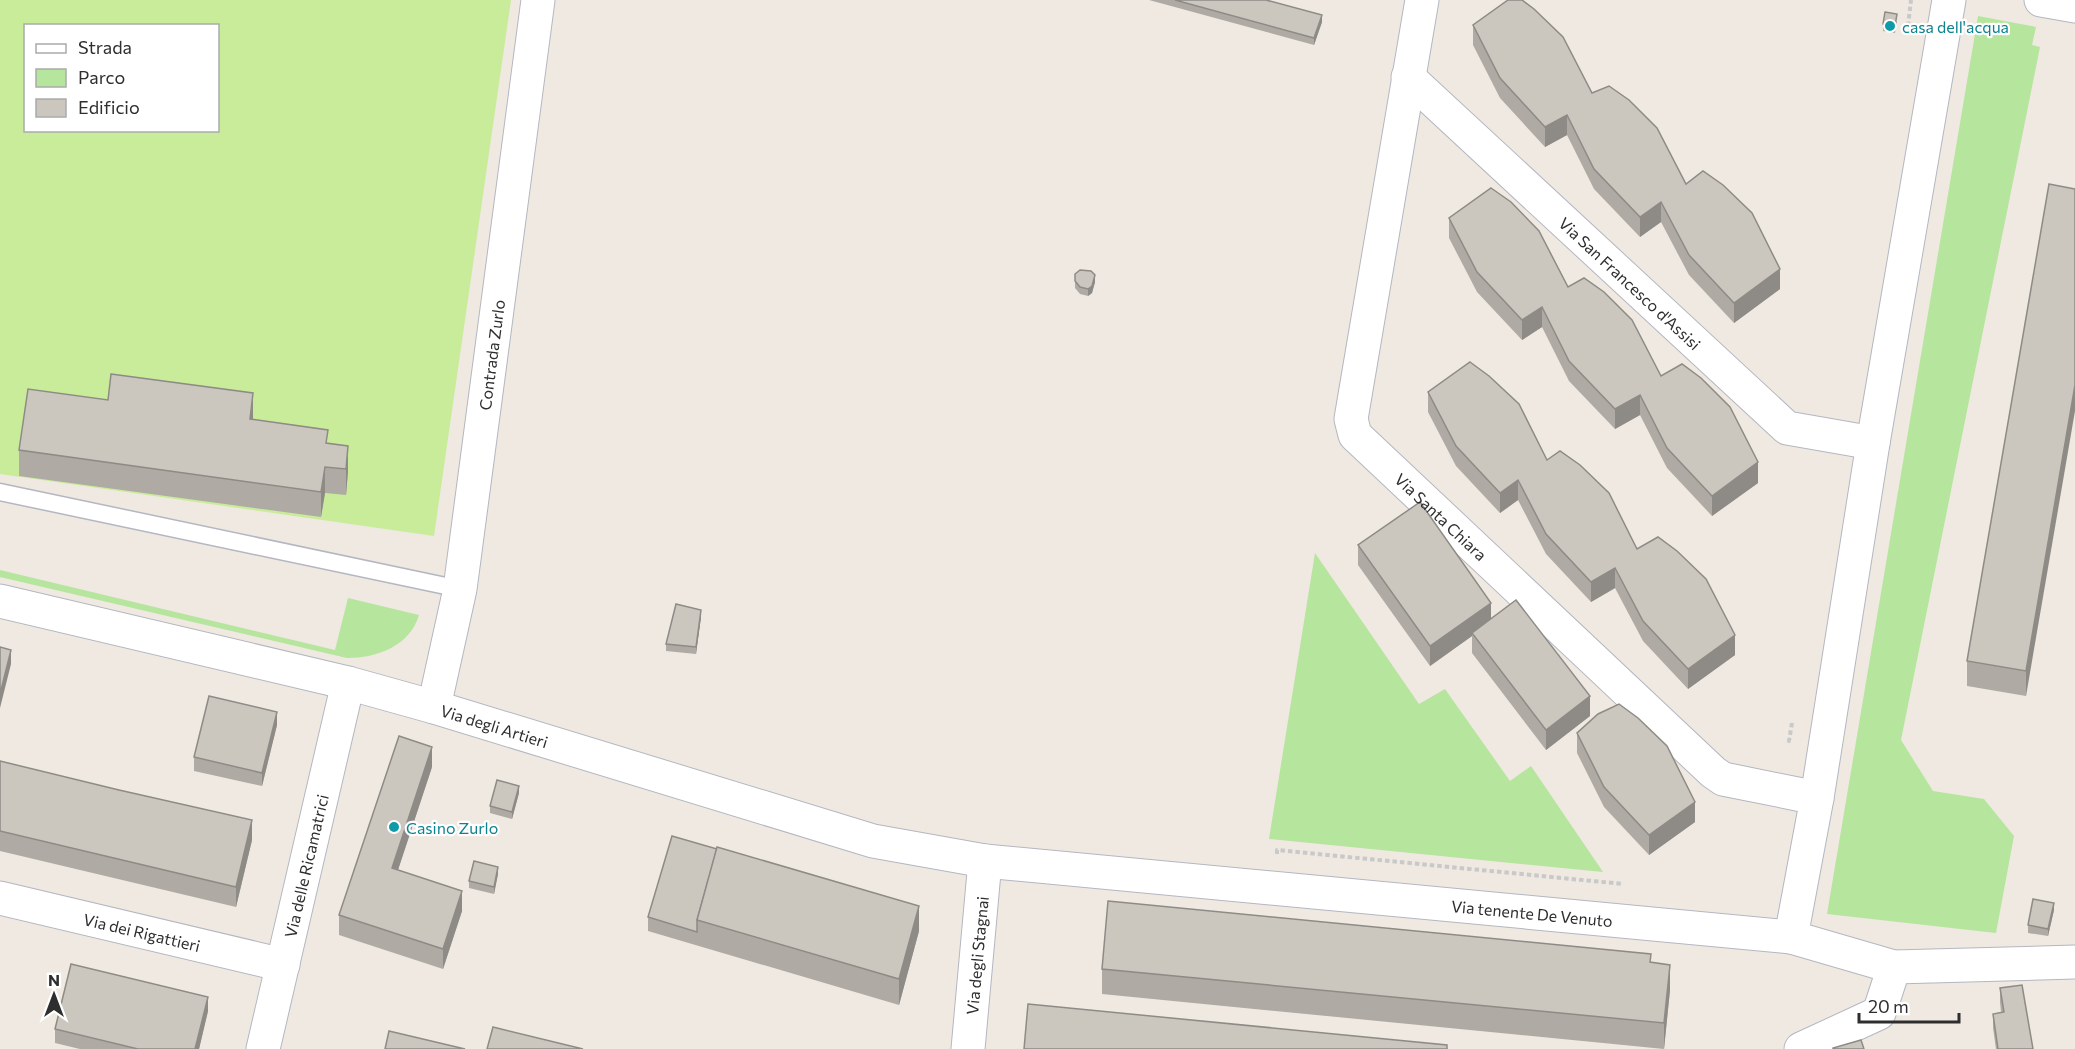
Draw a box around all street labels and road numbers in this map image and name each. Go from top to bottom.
street label: Via San Francesco d'Assisi [1556,213,1705,353]
street label: Contrada Zurlo [474,298,508,411]
street label: Via Santa Chiara [1392,469,1491,564]
street label: Via degli Artieri [438,700,550,751]
street label: Via delle Ricamatrici [280,792,331,939]
street label: Via degli Stagnai [962,895,991,1015]
street label: Via tenente De Venuto [1450,896,1614,930]
street label: Via dei Rigattieri [82,909,202,955]

